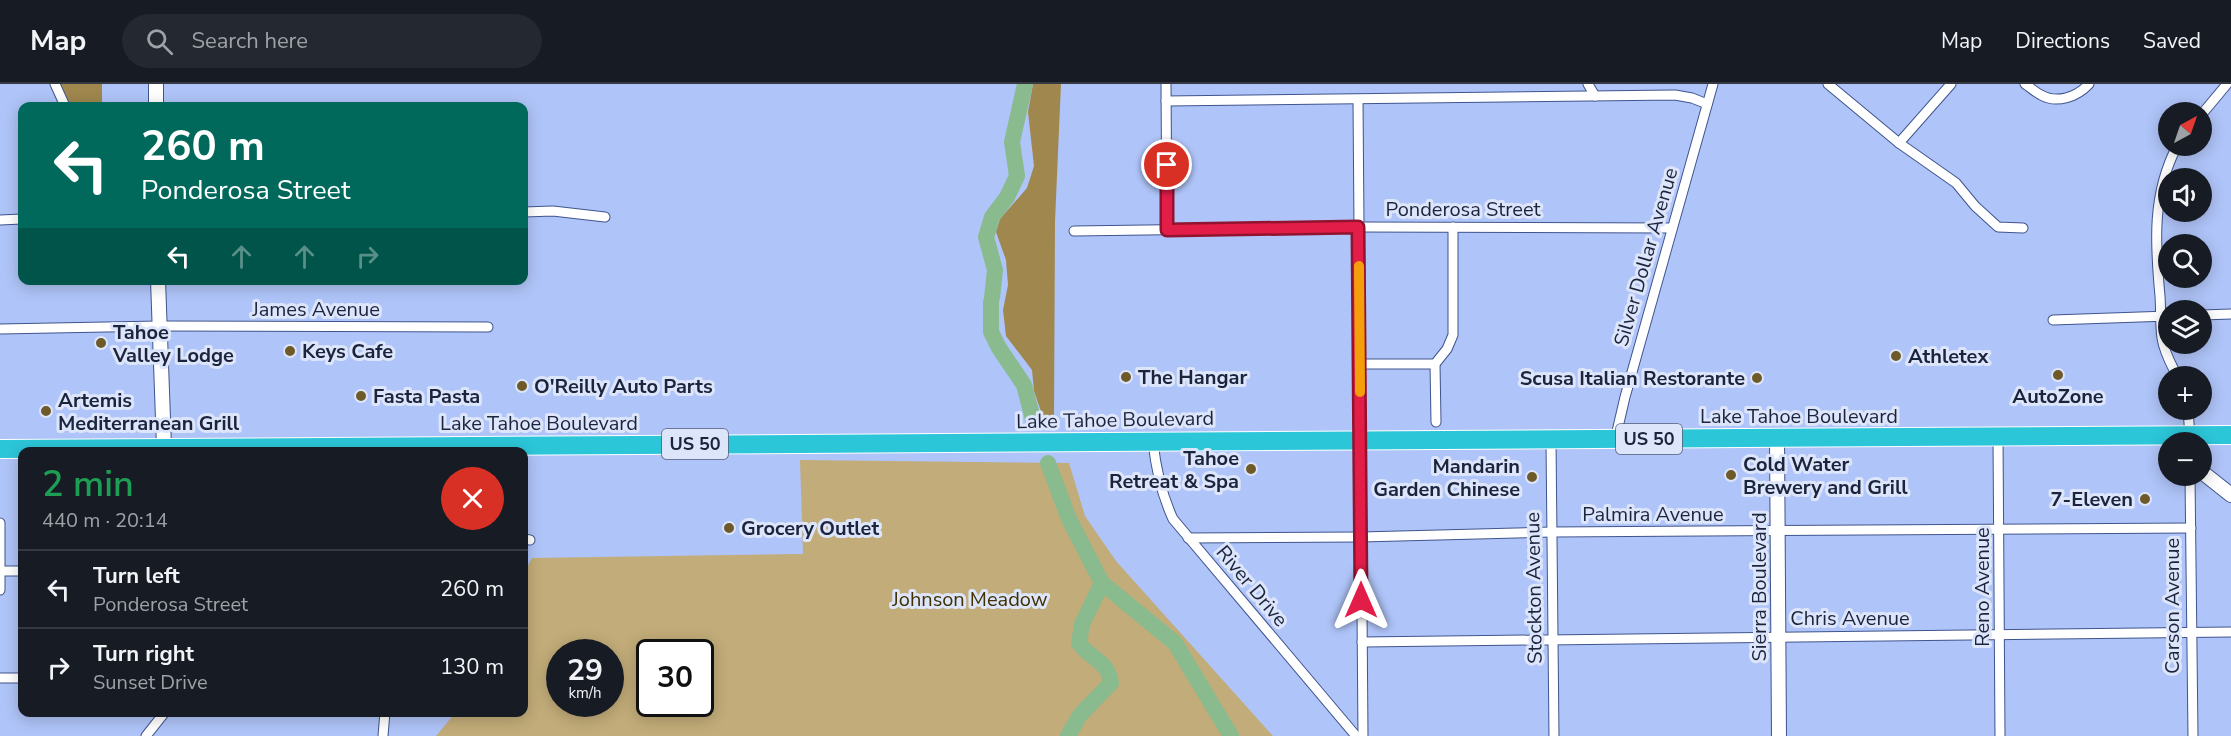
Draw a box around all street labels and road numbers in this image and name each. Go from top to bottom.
street label: Silver Dollar Avenue [1608,165,1684,349]
street label: Ponderosa Street [1385,196,1542,223]
street label: James Avenue [251,296,380,323]
street label: Lake Tahoe Boulevard [1700,403,1898,430]
street label: Lake Tahoe Boulevard [1016,405,1214,435]
street label: Lake Tahoe Boulevard [440,410,638,437]
road number: US 50 [1616,424,1682,454]
road number: US 50 [662,429,728,459]
street label: Palmira Avenue [1582,501,1724,528]
street label: Stockton Avenue [1519,512,1549,664]
street label: Sierra Boulevard [1746,512,1773,662]
street label: Reno Avenue [1969,527,1996,647]
street label: Carson Avenue [2159,538,2186,674]
street label: River Drive [1210,540,1294,632]
street label: Chris Avenue [1790,605,1910,632]

